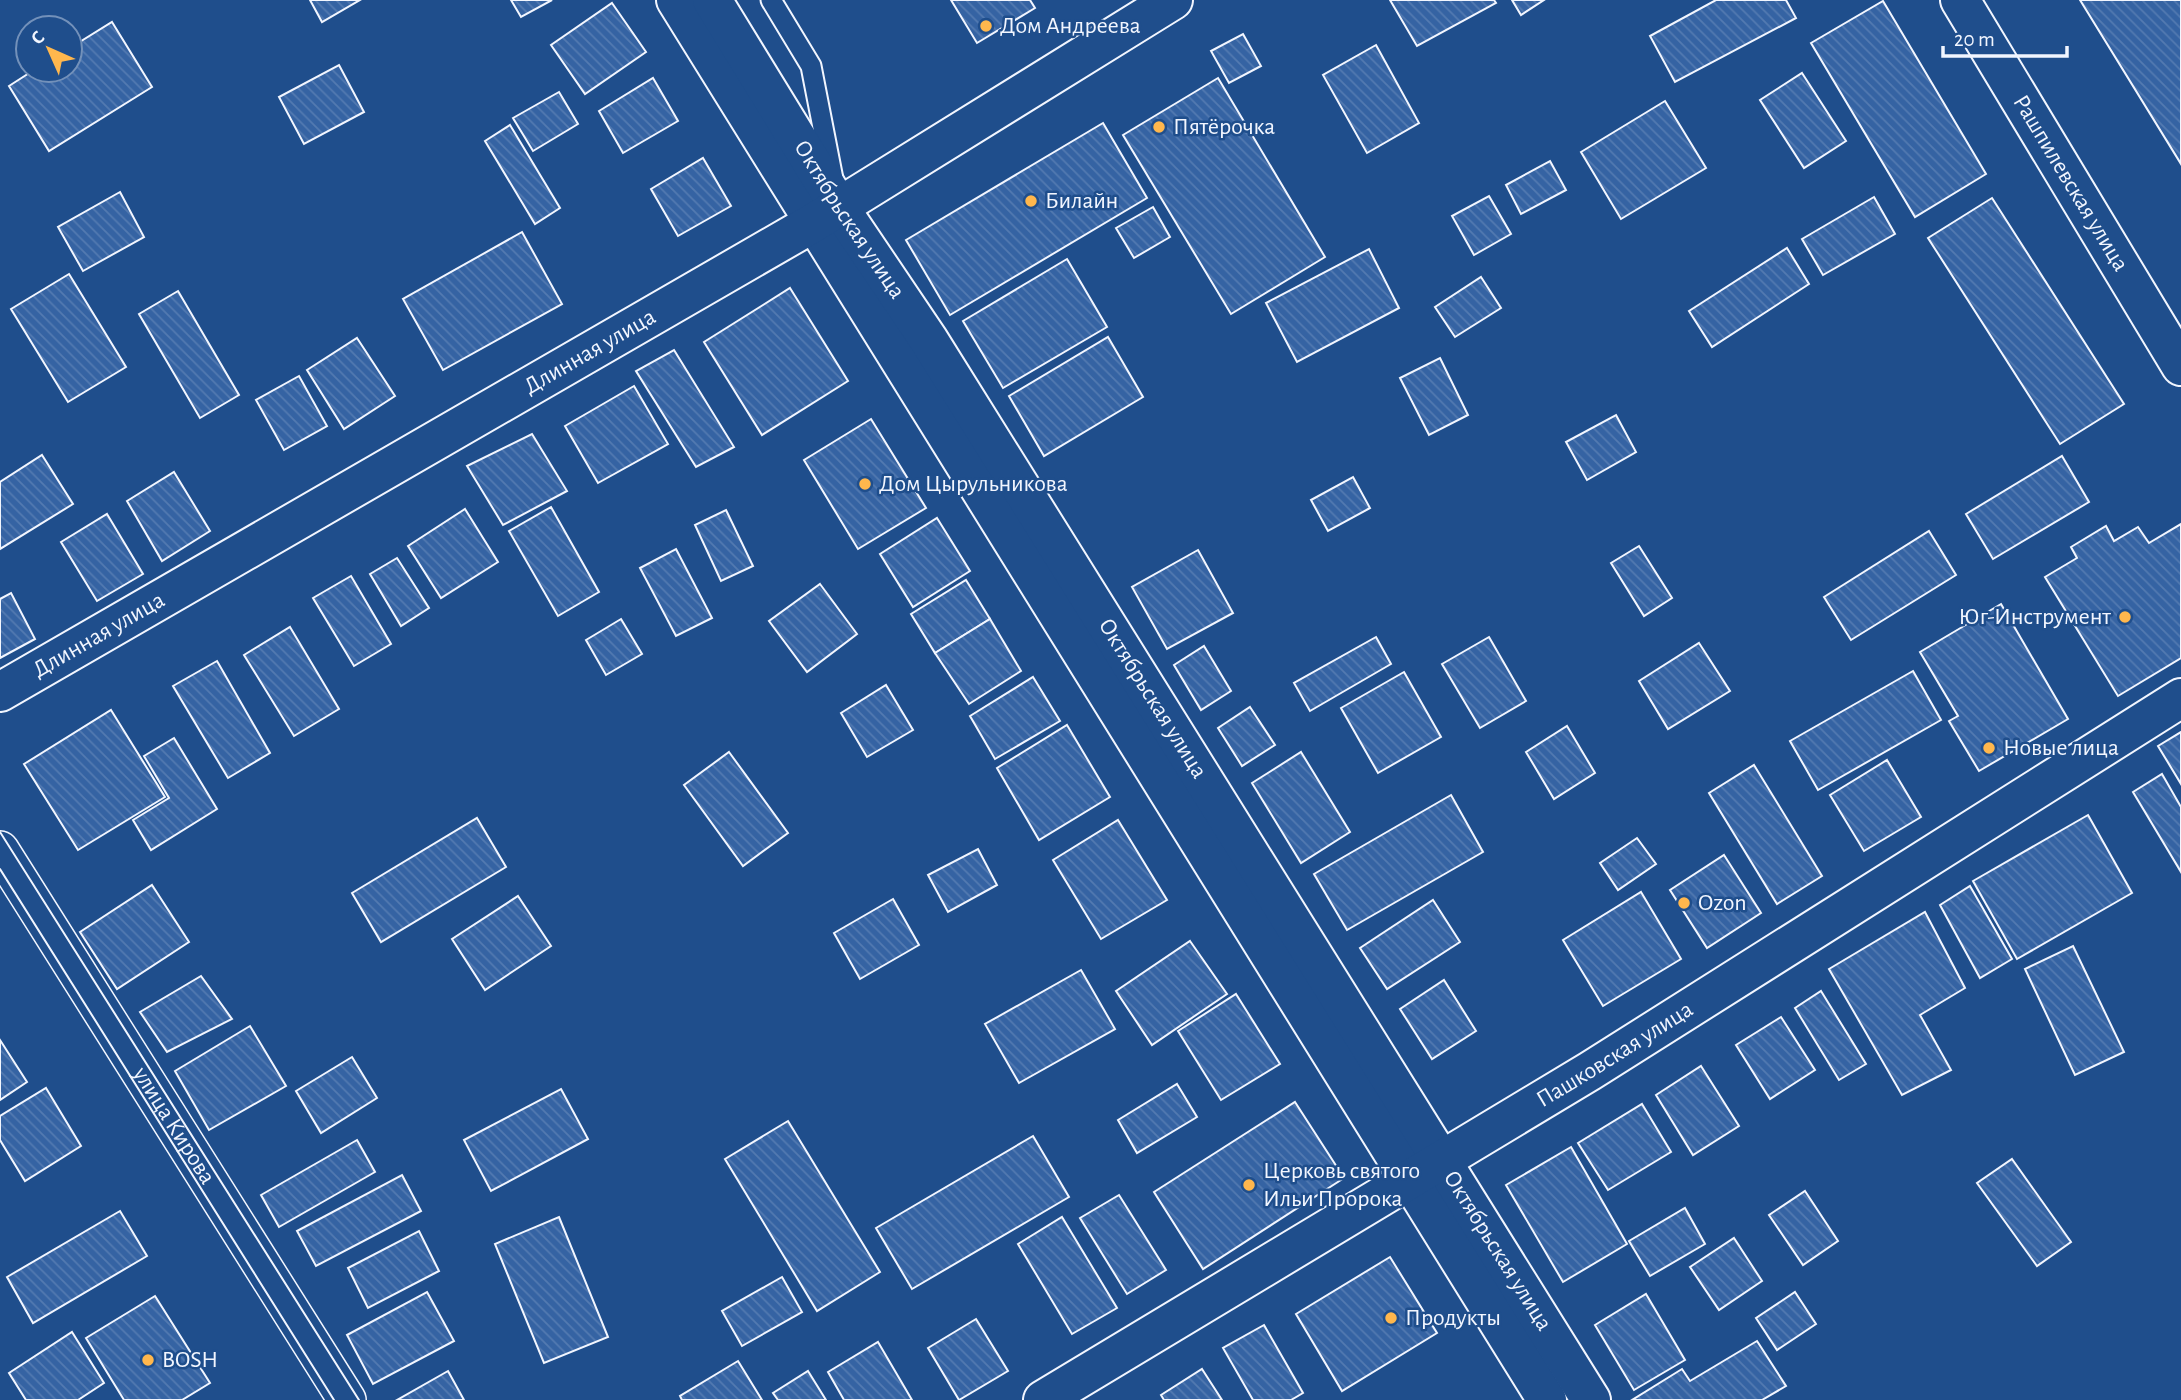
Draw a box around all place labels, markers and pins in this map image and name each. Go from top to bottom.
place label: Дом Андреева [1000,14,1141,38]
marker: Дом Андреева [978,18,994,34]
place label: Пятёрочка [1173,115,1275,139]
marker: Пятёрочка [1151,119,1167,135]
place label: Билайн [1045,189,1118,213]
marker: Билайн [1023,193,1039,209]
place label: Дом Цырульникова [879,472,1068,496]
marker: Дом Цырульникова [857,476,873,492]
place label: Юг-Инструмент [1959,605,2111,629]
marker: Юг-Инструмент [2117,609,2133,625]
place label: Новые лица [2003,736,2119,760]
marker: Новые лица [1981,740,1997,756]
place label: Ozon [1698,891,1747,915]
marker: Ozon [1676,895,1692,911]
place label: Церковь святого Ильи Пророка [1263,1159,1420,1211]
marker: Церковь святого Ильи Пророка [1241,1177,1257,1193]
place label: Продукты [1405,1306,1501,1330]
marker: Продукты [1383,1310,1399,1326]
place label: BOSH [162,1348,218,1372]
marker: BOSH [140,1352,156,1368]

